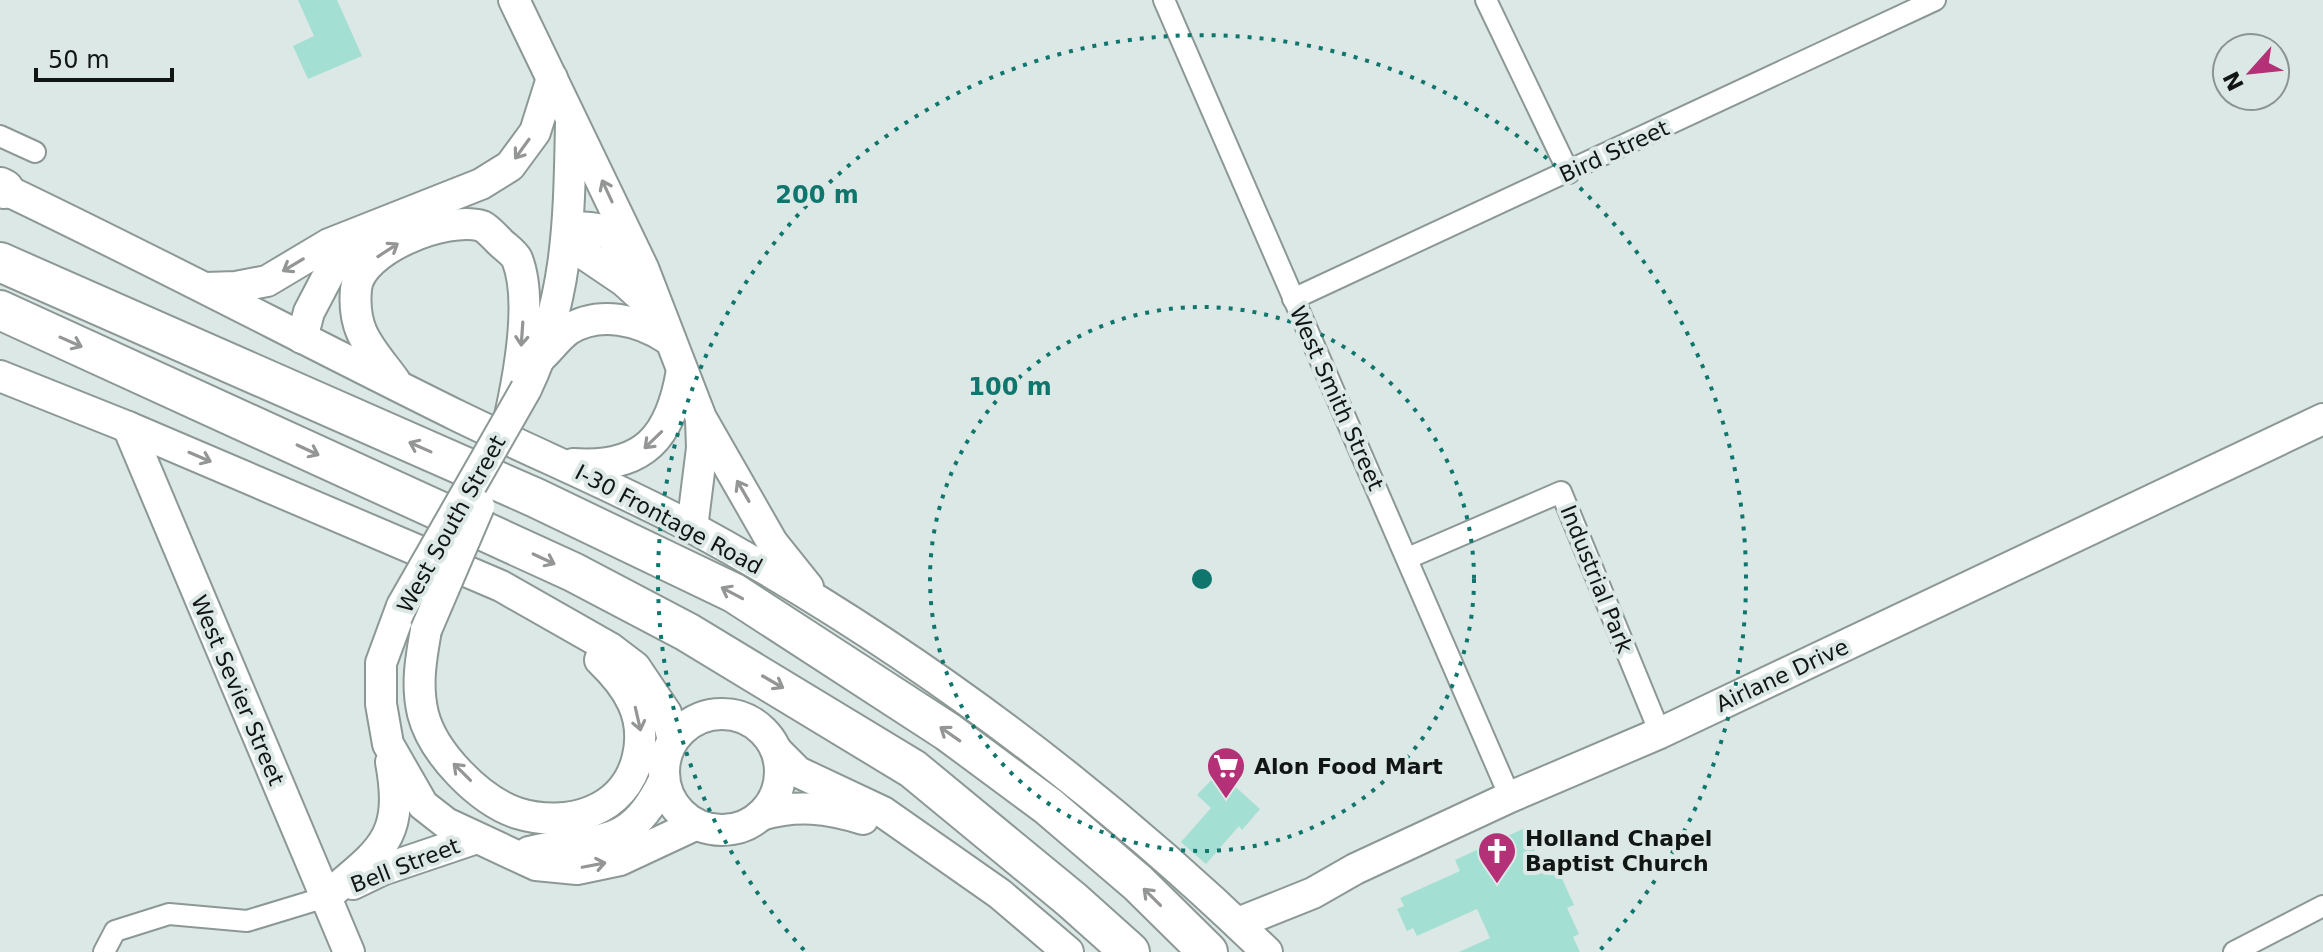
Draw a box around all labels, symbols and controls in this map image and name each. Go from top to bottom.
scale bar [36,32,172,82]
north arrow [2211,32,2291,112]
text: 50 m [48,46,110,74]
text: N [2218,67,2249,95]
street label: Bird Street [1556,115,1673,188]
one-way arrow [514,138,531,159]
one-way arrow [599,180,614,204]
text: 200 m [775,181,859,209]
one-way arrow [376,242,399,258]
one-way arrow [282,257,305,273]
street label: West Smith Street [1285,302,1389,495]
one-way arrow [514,320,529,347]
one-way arrow [59,335,83,350]
text: 100 m [968,373,1052,401]
street label: West South Street [392,431,511,617]
one-way arrow [643,431,663,450]
one-way arrow [409,439,433,454]
one-way arrow [295,443,319,458]
one-way arrow [187,451,212,466]
street label: I-30 Frontage Road [571,460,767,579]
one-way arrow [735,480,751,503]
street label: Industrial Park [1555,501,1638,657]
one-way arrow [531,552,555,567]
centre of rings [1188,565,1216,593]
one-way arrow [721,585,744,601]
street label: West Sevier Street [186,591,289,789]
street label: Airlane Drive [1712,634,1852,717]
one-way arrow [761,674,784,690]
one-way arrow [631,706,646,732]
one-way arrow [940,726,962,742]
supermarket icon: Alon Food Mart [1205,745,1247,800]
place label: Alon Food Mart [1254,754,1443,779]
one-way arrow [452,762,471,782]
place label: Holland Chapel Baptist Church [1525,826,1712,876]
church icon: Holland Chapel Baptist Church [1476,830,1518,885]
street label: Bell Street [347,833,464,898]
one-way arrow [580,857,606,872]
one-way arrow [1143,888,1162,907]

